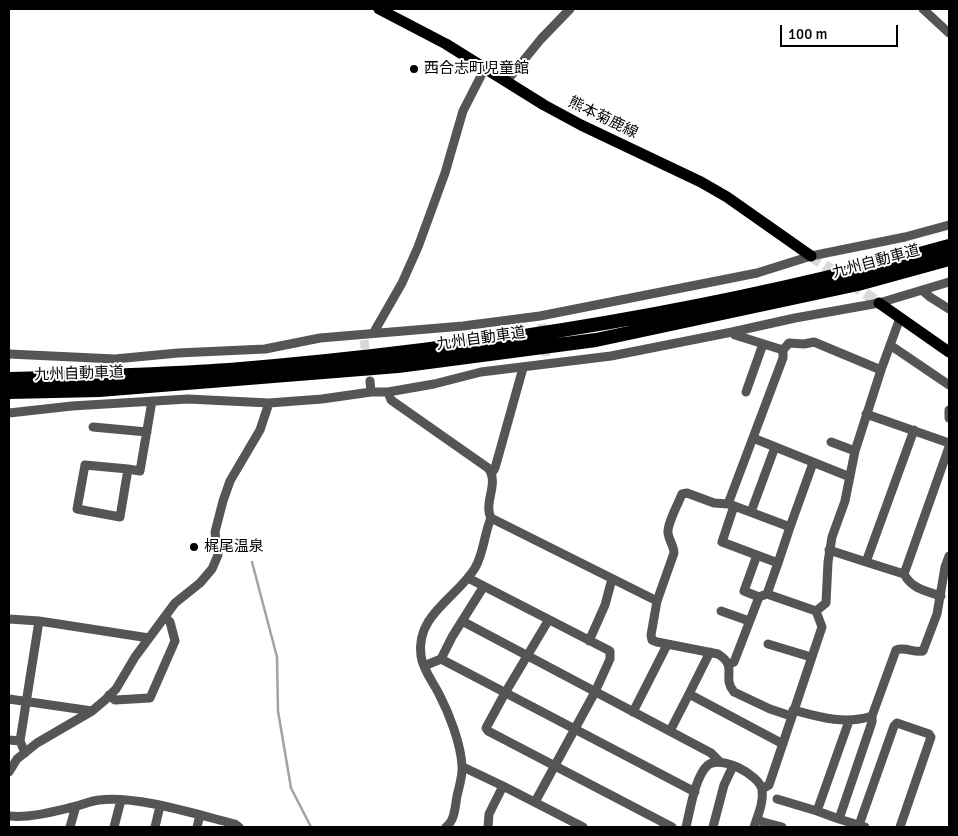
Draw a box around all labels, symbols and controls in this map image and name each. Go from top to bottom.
scale bar [783,15,900,47]
text: 100 m [788,25,828,43]
place label: 西合志町児童館 [424,60,529,78]
marker: 西合志町児童館 [408,63,420,75]
street label: 熊本菊鹿線 [565,93,641,143]
street label: 九州自動車道 [830,242,922,282]
street label: 九州自動車道 [435,324,527,354]
street label: 九州自動車道 [34,363,124,385]
place label: 梶尾温泉 [204,538,264,556]
marker: 梶尾温泉 [188,541,200,553]

